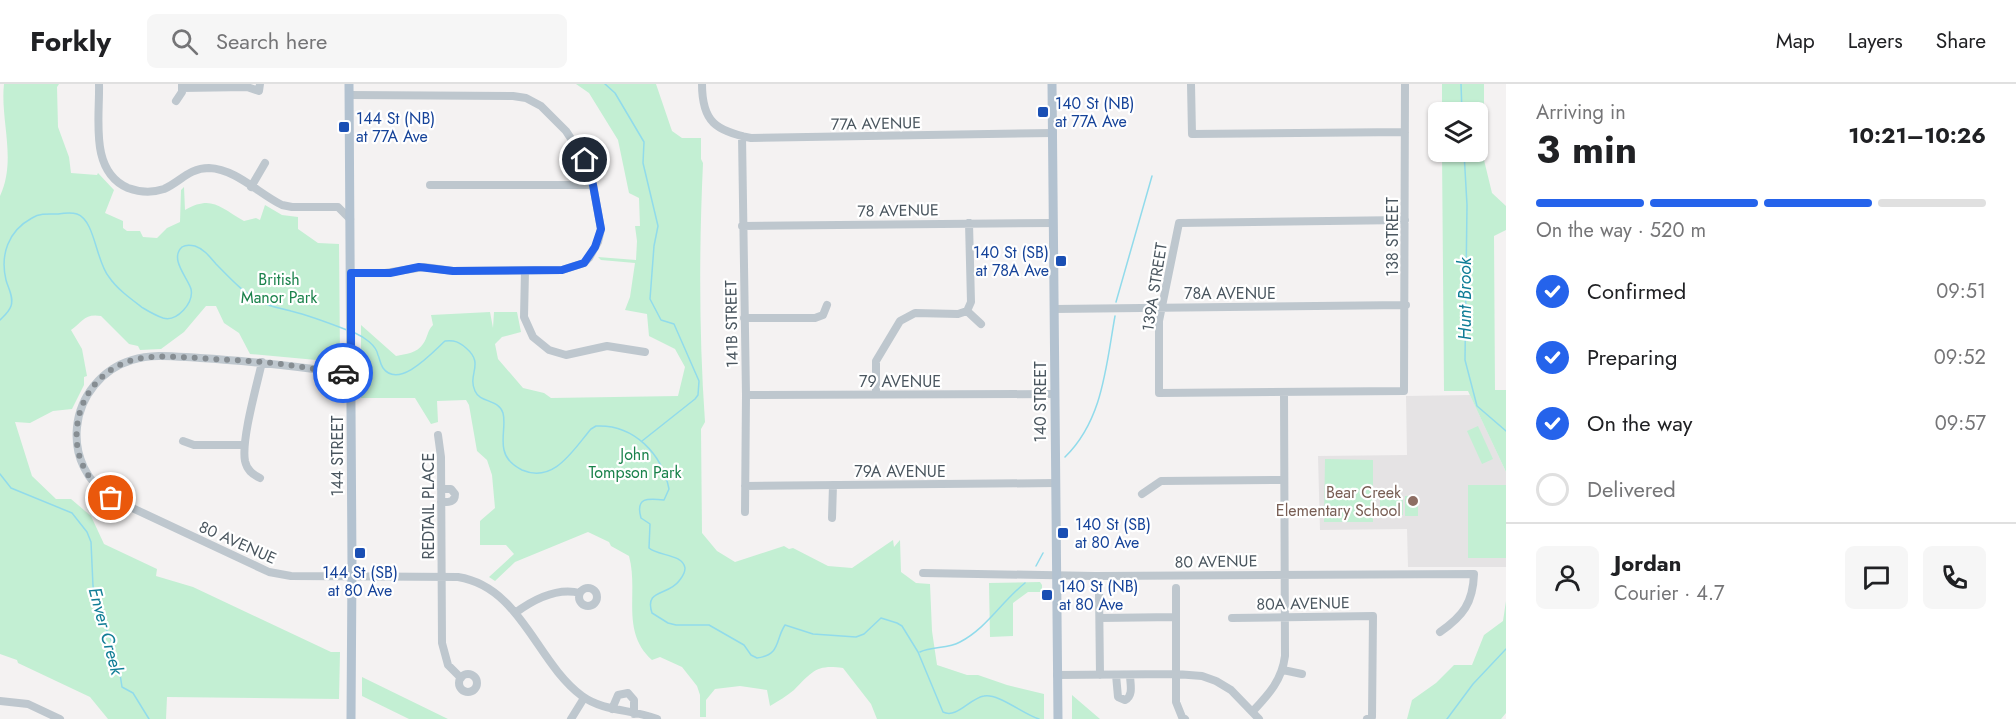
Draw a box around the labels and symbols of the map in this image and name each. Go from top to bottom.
place label: 140 St (NB) at 77A Ave [1055,92,1135,133]
marker: 140 St (NB) at 77A Ave [1036,105,1050,119]
place label: 144 St (NB) at 77A Ave [356,107,435,148]
street label: 77A AVENUE [831,111,921,136]
marker: 144 St (NB) at 77A Ave [337,120,351,134]
pin [559,134,610,185]
street label: 138 STREET [1381,197,1404,277]
street label: 78 AVENUE [857,198,939,223]
street label: 139A STREET [1136,240,1173,333]
place label: 140 St (SB) at 78A Ave [973,241,1049,282]
marker: 140 St (SB) at 78A Ave [1054,254,1068,268]
water label: Hunt Brook [1452,256,1478,340]
park label: British Manor Park [241,268,318,309]
street label: 141B STREET [719,279,744,368]
street label: 78A AVENUE [1184,282,1276,305]
courier [313,343,373,403]
street label: 140 STREET [1029,361,1052,443]
street label: 79 AVENUE [859,370,941,393]
street label: 144 STREET [326,415,349,496]
park label: John Tompson Park [588,443,682,484]
street label: REDTAIL PLACE [417,453,440,559]
street label: 79A AVENUE [854,460,946,483]
pin [85,472,136,523]
place label: Bear Creek Elementary School [1276,481,1402,522]
marker: Bear Creek Elementary School [1406,494,1420,508]
place label: 140 St (SB) at 80 Ave [1075,513,1151,554]
street label: 80 AVENUE [195,515,280,570]
marker: 140 St (SB) at 80 Ave [1056,526,1070,540]
marker: 144 St (SB) at 80 Ave [353,546,367,560]
street label: 80 AVENUE [1174,549,1258,574]
place label: 144 St (SB) at 80 Ave [322,561,398,602]
place label: 140 St (NB) at 80 Ave [1059,575,1139,616]
water label: Enver Creek [82,584,131,679]
marker: 140 St (NB) at 80 Ave [1040,588,1054,602]
street label: 80A AVENUE [1256,591,1350,616]

